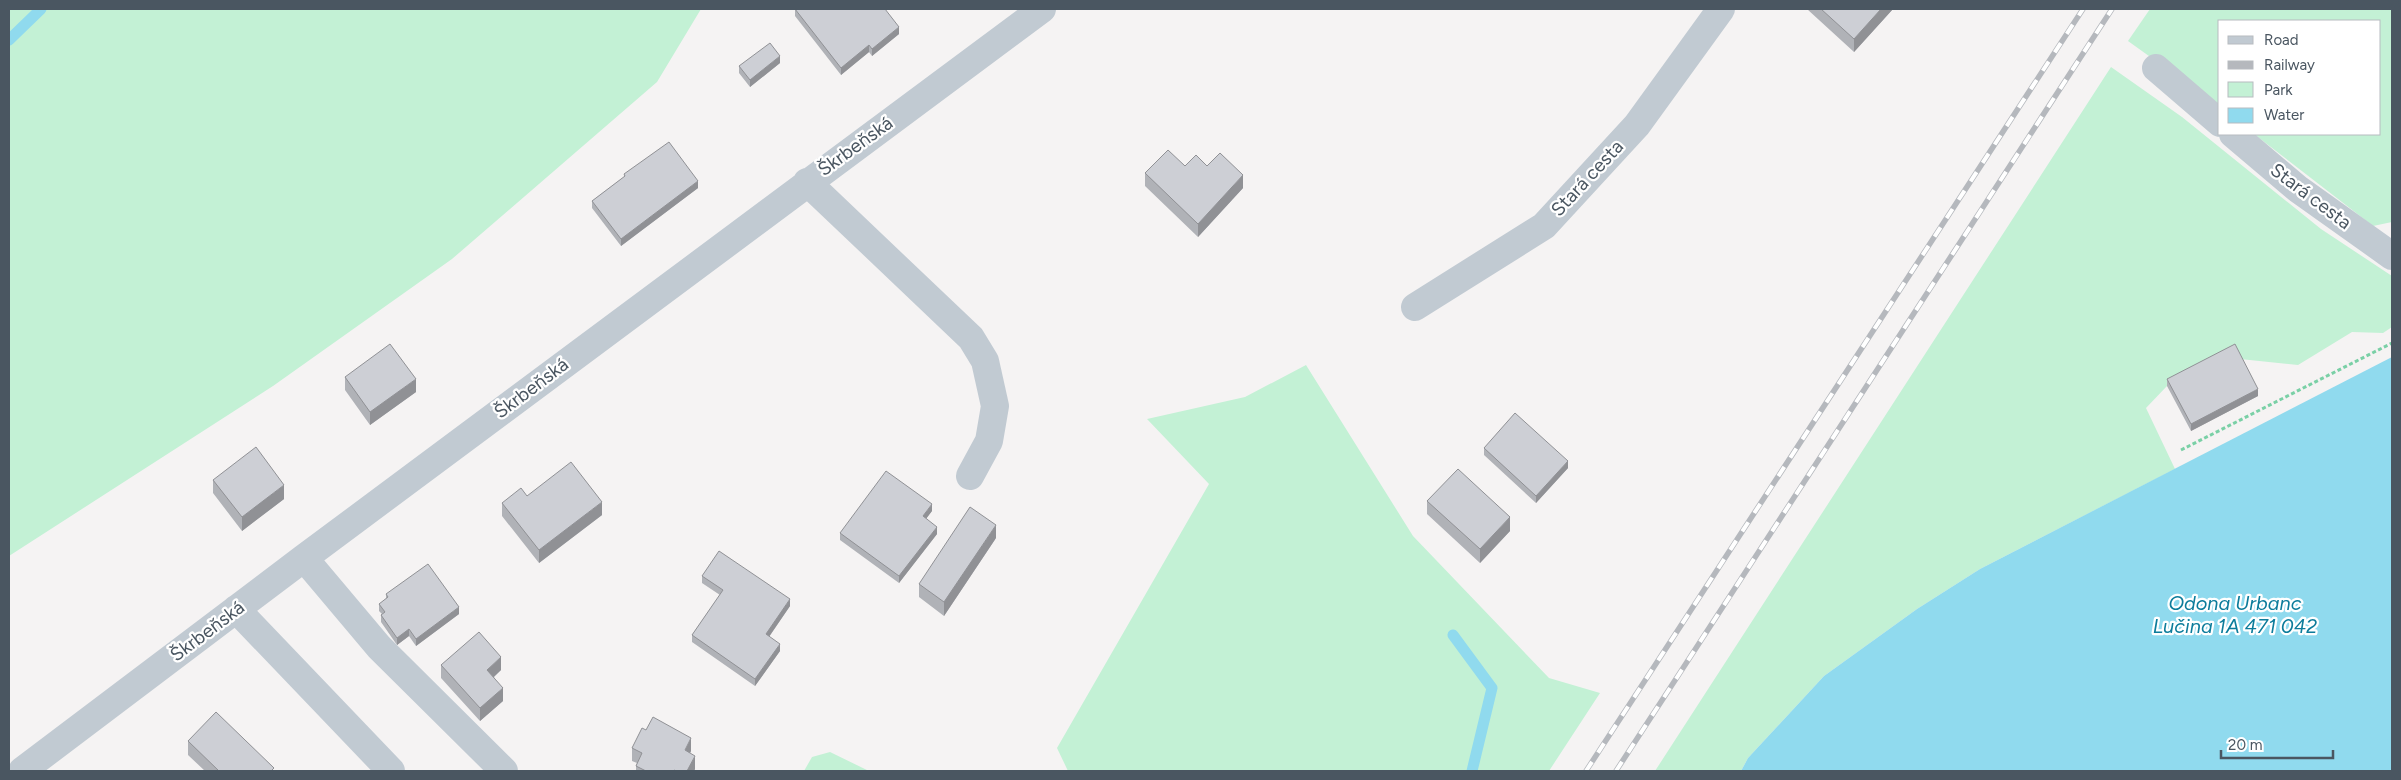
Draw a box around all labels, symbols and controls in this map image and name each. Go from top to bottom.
legend [2218,20,2381,135]
text: Road [2264,31,2299,49]
text: Railway [2264,56,2315,74]
text: Park [2264,81,2293,99]
text: Water [2264,106,2304,124]
street label: Škrbeňská [813,111,897,181]
street label: Stará cesta [1546,135,1628,221]
street label: Stará cesta [2266,158,2356,234]
street label: Škrbeňská [489,353,573,423]
water label: Odona Urbanc Lučina 1A 471 042 [2153,591,2317,638]
street label: Škrbeňská [165,596,249,666]
scale bar [2221,728,2334,760]
text: 20 m [2228,736,2262,754]

